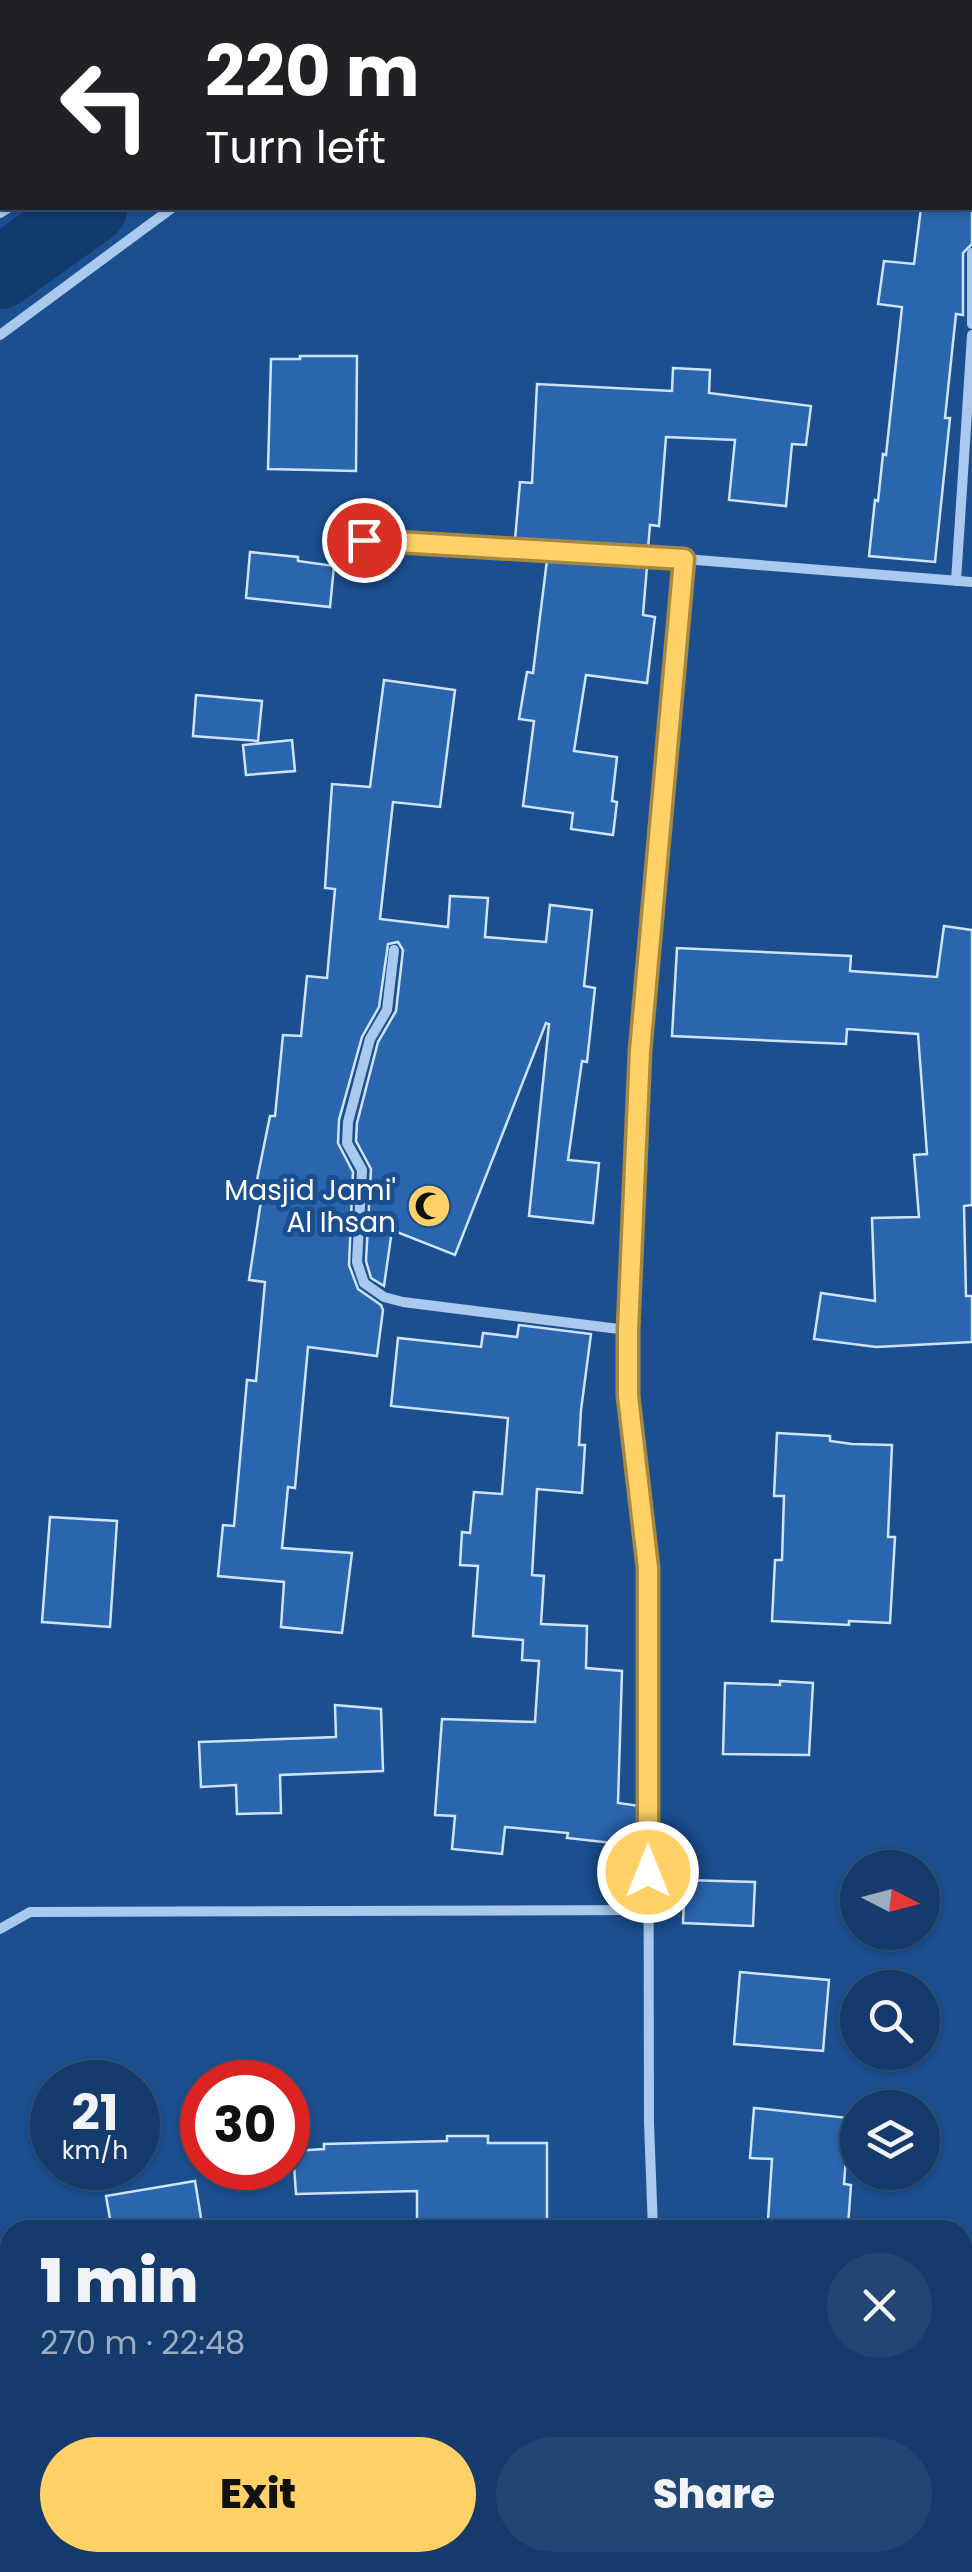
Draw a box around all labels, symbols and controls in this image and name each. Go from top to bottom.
text: 220 m [205,22,420,121]
icon: left [40,40,170,170]
text: Turn left [205,116,386,179]
pin [322,498,407,583]
icon: arrive [337,513,392,568]
place label: Masjid Jami' Al Ihsan [224,1171,396,1242]
mosque icon: Masjid Jami' Al Ihsan [406,1183,452,1229]
position arrow [596,1820,700,1924]
north arrow [840,1850,940,1950]
map controls [840,1850,940,2190]
button: search [840,1970,940,2070]
speed limit sign: 30 [180,2060,310,2190]
text: 21 [71,2077,119,2148]
button: layers [840,2090,940,2190]
text: km/h [62,2133,128,2168]
text: 1 min [40,2239,198,2323]
button: close [827,2253,932,2358]
text: 270 m · 22:48 [40,2320,245,2365]
button: Exit [40,2437,476,2552]
button: Share [496,2437,932,2552]

